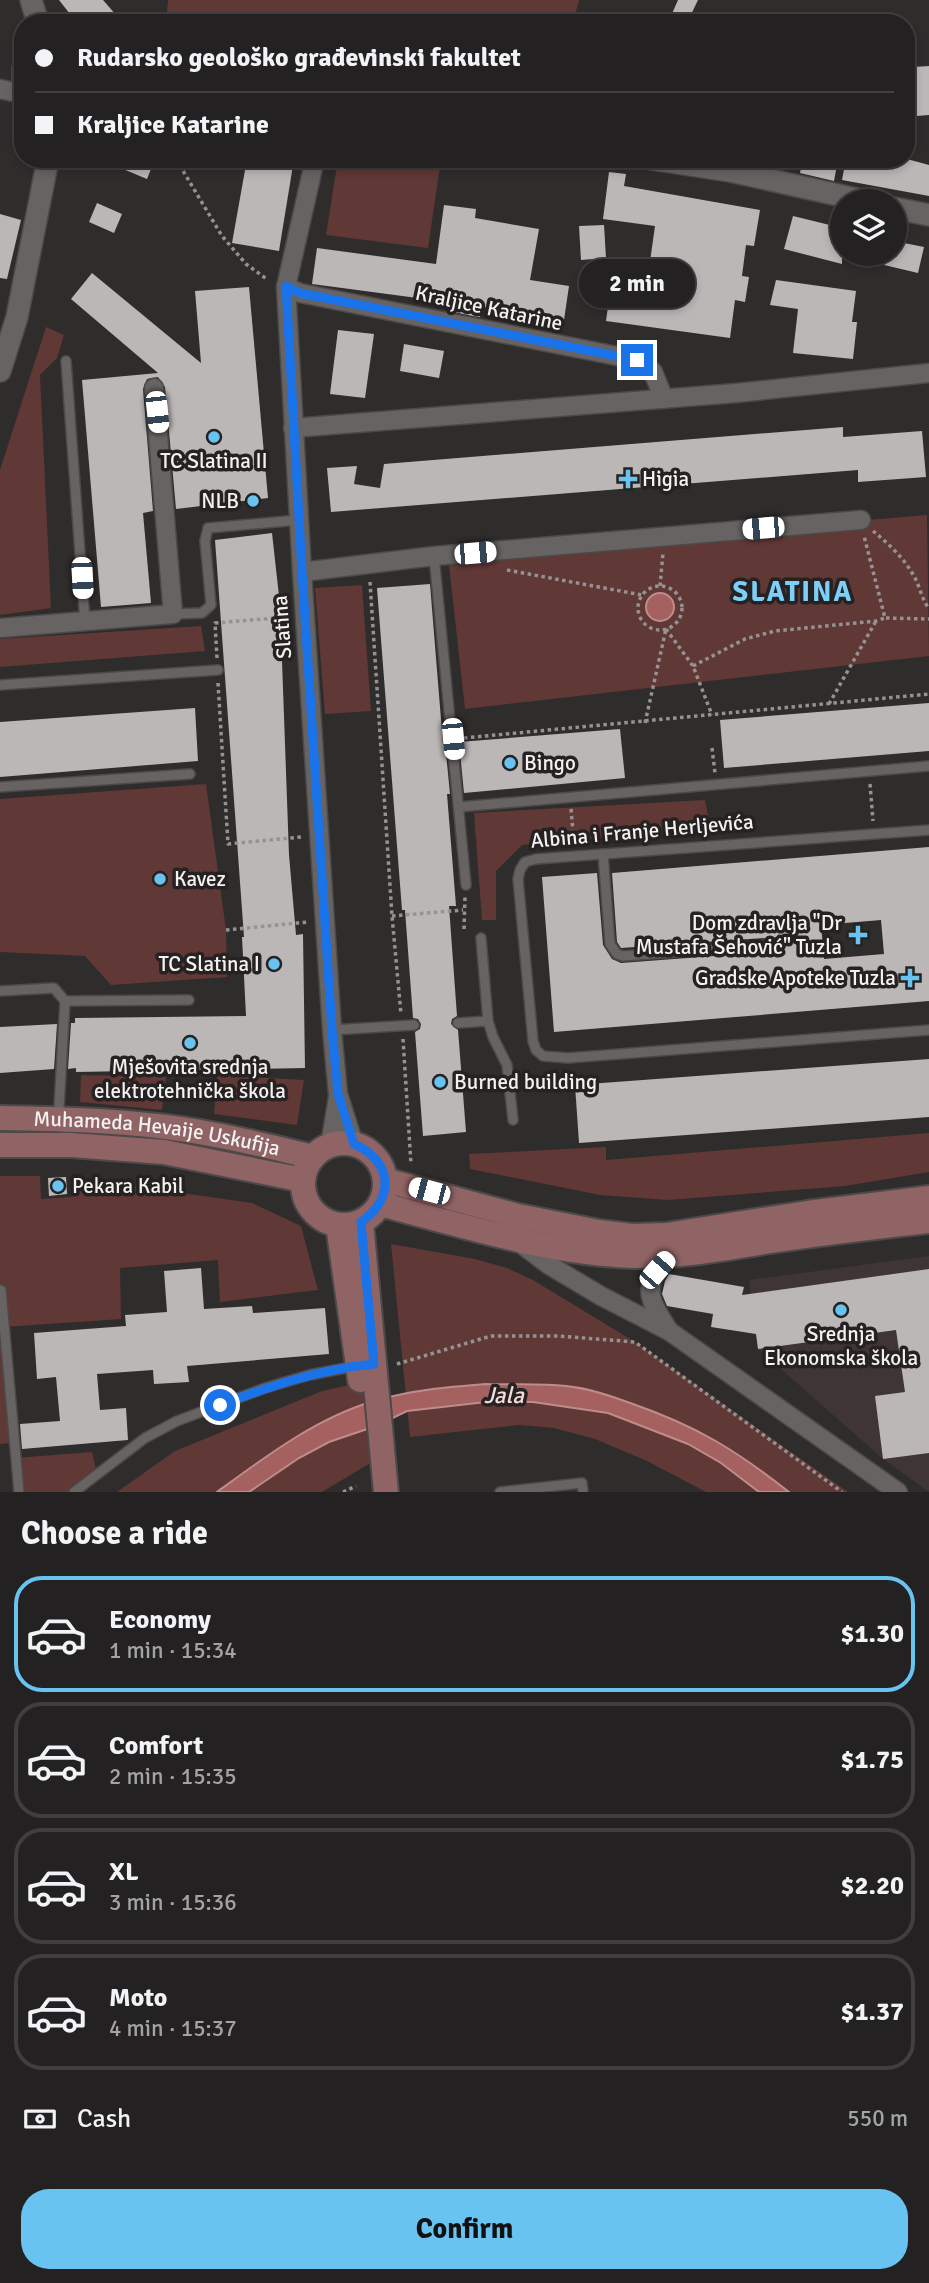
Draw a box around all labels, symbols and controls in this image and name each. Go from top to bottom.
text: Rudarsko geološko građevinski fakultet [77,42,521,74]
text: Kraljice Katarine [77,109,269,141]
map controls [830,189,907,266]
button: layers [830,189,907,266]
callout: 2 min [579,258,695,308]
text: 2 min [609,269,665,298]
street label: Kraljice Katarine [413,280,565,336]
route end [621,344,653,376]
car [145,390,170,434]
marker: TC Slatina II [206,429,222,445]
place label: TC Slatina II [160,448,268,474]
place label: Higia [642,466,689,492]
marker: Higia [620,471,636,487]
place label: NLB [201,488,239,514]
marker: NLB [245,493,261,509]
car [742,516,785,540]
car [454,541,497,565]
car [71,556,94,600]
district label: SLATINA [733,575,853,609]
street label: Slatina [267,594,297,660]
car [441,717,466,761]
place label: Bingo [524,750,576,776]
marker: Bingo [502,755,518,771]
street label: Albina i Franje Herljevića [529,808,755,854]
place label: Kavez [174,866,226,892]
marker: Kavez [152,871,168,887]
place label: Dom zdravlja "Dr Mustafa Šehović" Tuzla [636,910,842,960]
marker: Dom zdravlja "Dr Mustafa Šehović" Tuzla [848,925,868,945]
place label: TC Slatina I [159,951,260,977]
marker: TC Slatina I [266,956,282,972]
place label: Gradske Apoteke Tuzla [695,965,896,991]
marker: Gradske Apoteke Tuzla [902,970,918,986]
marker: Mješovita srednja elektrotehnička škola [182,1035,198,1051]
place label: Mješovita srednja elektrotehnička škola [94,1054,286,1104]
place label: Burned building [454,1069,597,1095]
marker: Burned building [432,1074,448,1090]
street label: Muhameda Hevaije Uskufija [33,1106,283,1162]
place label: Pekara Kabil [72,1173,184,1199]
car [406,1175,453,1207]
marker: Pekara Kabil [50,1178,66,1194]
car [636,1247,679,1293]
marker: Srednja Ekonomska škola [833,1302,849,1318]
place label: Srednja Ekonomska škola [764,1321,918,1371]
water label: Jala [484,1381,525,1410]
route start [204,1389,236,1421]
text: Choose a ride [21,1514,208,1553]
icon: car [25,1603,88,1666]
text: Economy [109,1604,211,1636]
text: $1.30 [840,1618,904,1650]
text: 1 min · 15:34 [109,1636,237,1665]
icon: car [25,1729,88,1792]
text: Comfort [109,1730,203,1762]
text: $1.75 [840,1744,904,1776]
text: 2 min · 15:35 [109,1762,237,1791]
icon: car [25,1855,88,1918]
text: XL [109,1856,139,1888]
text: $2.20 [840,1870,904,1902]
text: 3 min · 15:36 [109,1888,237,1917]
icon: car [25,1981,88,2044]
text: Moto [109,1982,167,2014]
text: $1.37 [840,1996,904,2028]
text: 4 min · 15:37 [109,2014,237,2043]
icon: cash [21,2100,59,2138]
text: Cash [77,2103,131,2135]
text: 550 m [847,2104,908,2133]
button: Confirm [21,2189,908,2269]

